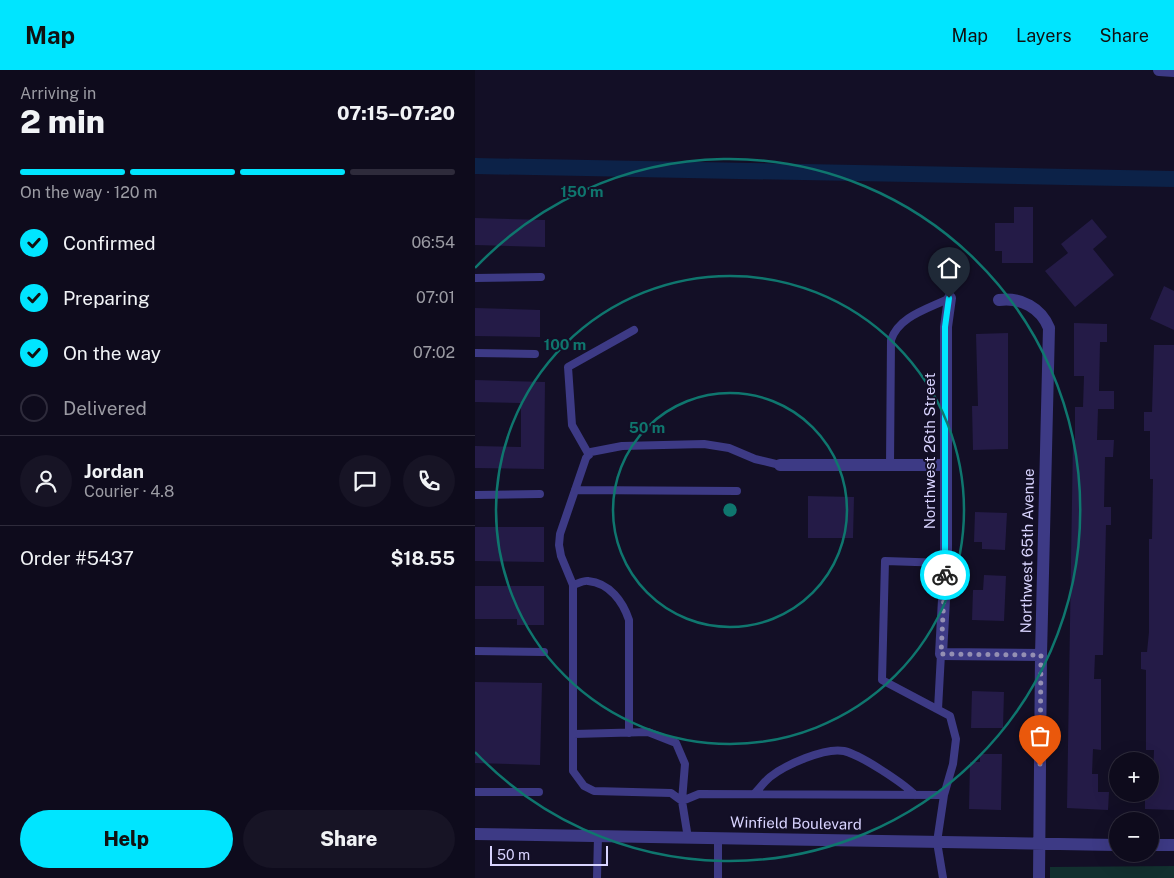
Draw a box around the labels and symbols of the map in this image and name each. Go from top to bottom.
text: 150 m [560,183,604,200]
pin [928,247,970,298]
text: 100 m [544,336,586,353]
street label: Northwest 26th Street [921,373,938,529]
text: 50 m [629,419,665,436]
street label: Northwest 65th Avenue [1017,468,1037,634]
centre of rings [721,501,739,519]
courier [920,550,970,600]
pin [1019,715,1061,766]
street label: Winfield Boulevard [730,813,862,833]
scale bar [490,843,607,866]

